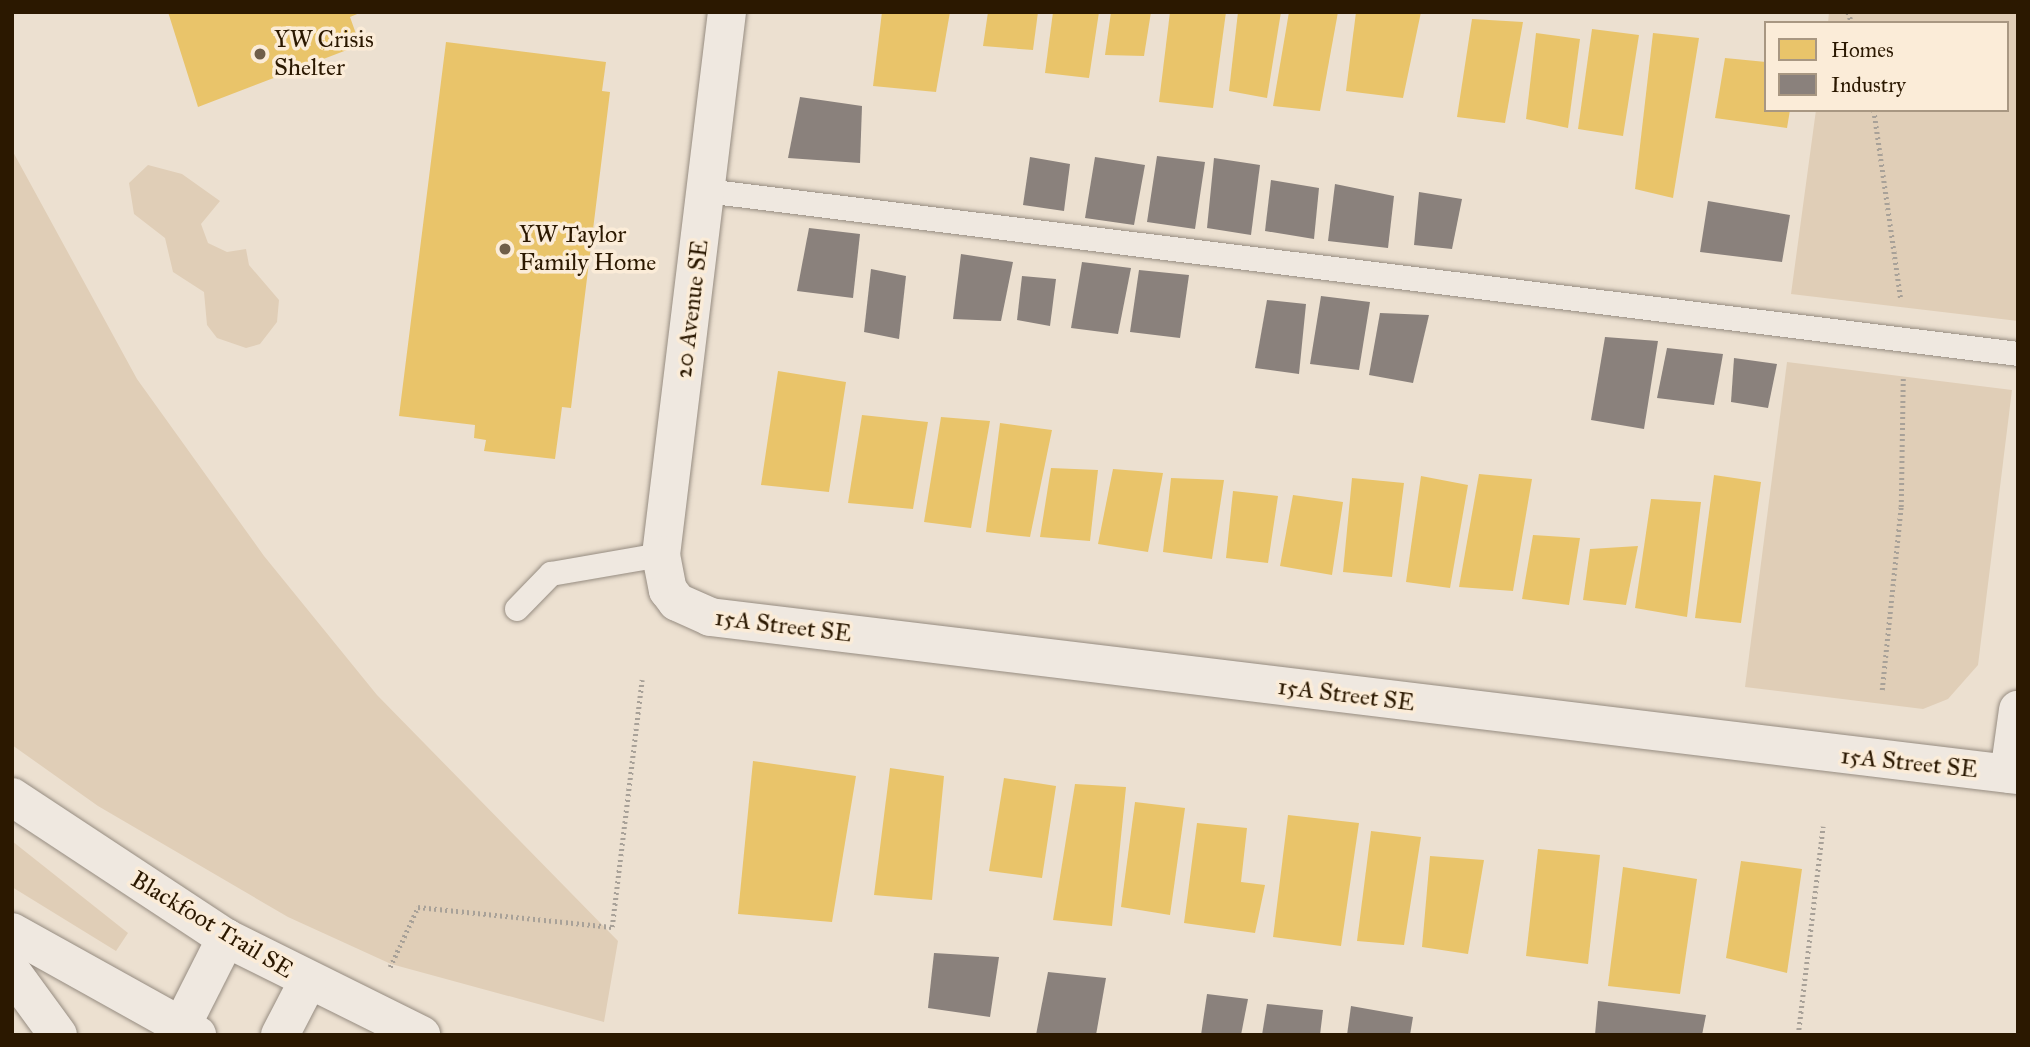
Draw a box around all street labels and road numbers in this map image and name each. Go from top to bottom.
street label: 20 Avenue SE [669,238,715,380]
street label: 15A Street SE [713,603,853,649]
street label: 15A Street SE [1276,672,1416,718]
street label: 15A Street SE [1839,741,1979,785]
street label: Blackfoot Trail SE [126,865,298,985]

